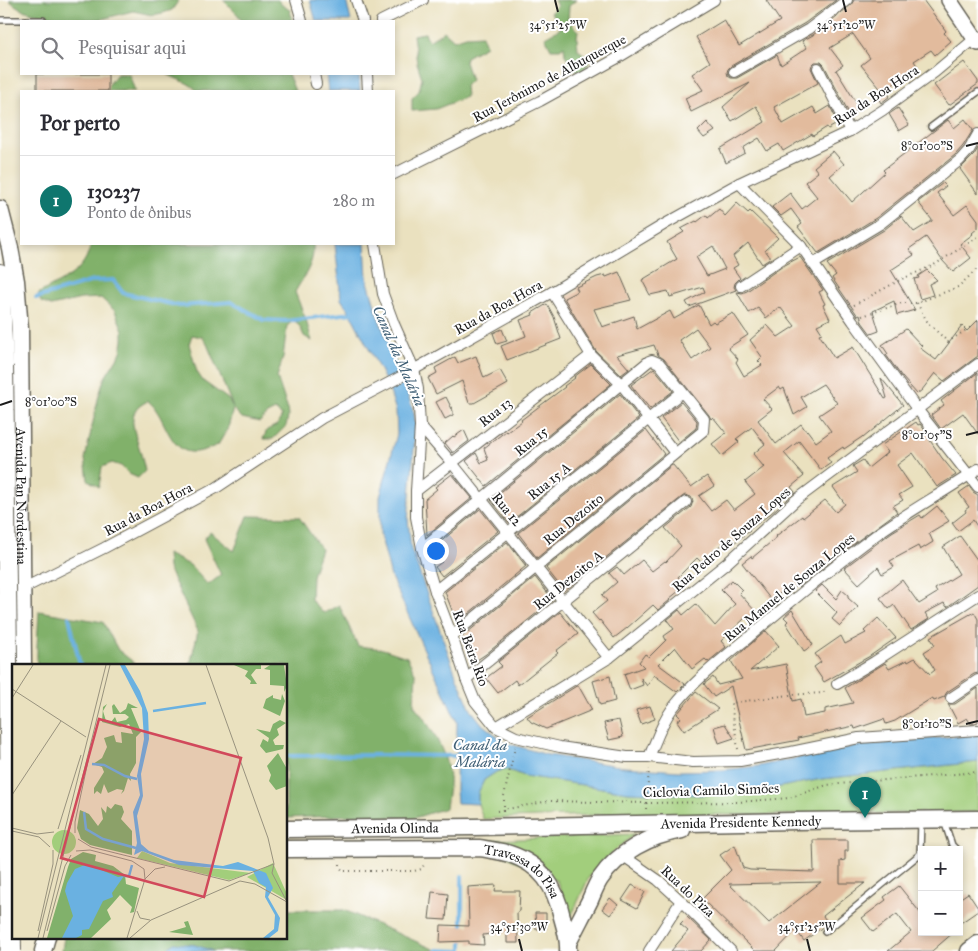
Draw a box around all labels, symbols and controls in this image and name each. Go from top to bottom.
text: 34°51'25"W [529,18,587,32]
text: 34°51'20"W [816,18,876,32]
search box [20,20,395,75]
street label: Rua Jerônimo de Albuquerque [470,31,630,127]
icon: search [38,34,66,62]
text: Pesquisar aqui [78,36,186,59]
street label: Rua da Boa Hora [831,62,922,129]
text: Por perto [40,110,120,136]
text: 8°01'00"S [901,139,953,153]
text: 130237 [87,180,140,203]
text: 1 [53,191,59,210]
text: 280 m [332,191,375,210]
text: Ponto de ônibus [87,203,191,222]
street label: Rua da Boa Hora [451,276,545,339]
water label: Canal da Malária [369,303,429,409]
street label: Rua 13 [475,394,515,431]
text: 8°01'00"S [25,395,77,409]
street label: Rua 15 [511,423,552,460]
street label: Avenida Pan Nordestina [12,426,30,565]
text: 8°01'05"S [902,428,952,442]
street label: Rua 15 A [524,459,575,504]
street label: Rua da Boa Hora [101,479,195,540]
street label: Rua Pedro de Souza Lopes [669,483,794,595]
street label: Rua 12 [488,489,525,530]
street label: Rua Dezoito [540,490,607,549]
street label: Rua Manuel de Souza Lopes [720,529,858,645]
your location [423,538,449,564]
street label: Rua Dezoito A [530,547,607,614]
street label: Rua Beira Rio [449,608,492,689]
inset map [12,664,288,938]
text: 8°01'10"S [902,717,952,731]
water label: Canal da Malária [453,736,507,771]
pin: 1 [849,777,881,818]
street label: Ciclovia Camilo Simões [643,780,779,801]
street label: Avenida Presidente Kennedy [659,813,822,833]
street label: Avenida Olinda [350,819,439,837]
street label: Travessa do Pisa [482,841,563,901]
map controls [918,846,963,936]
button: + [918,846,963,891]
street label: Rua do Piza [657,862,718,921]
button: − [918,891,963,936]
text: 34°51'30"W [490,920,549,934]
text: 34°51'25"W [778,920,836,934]

